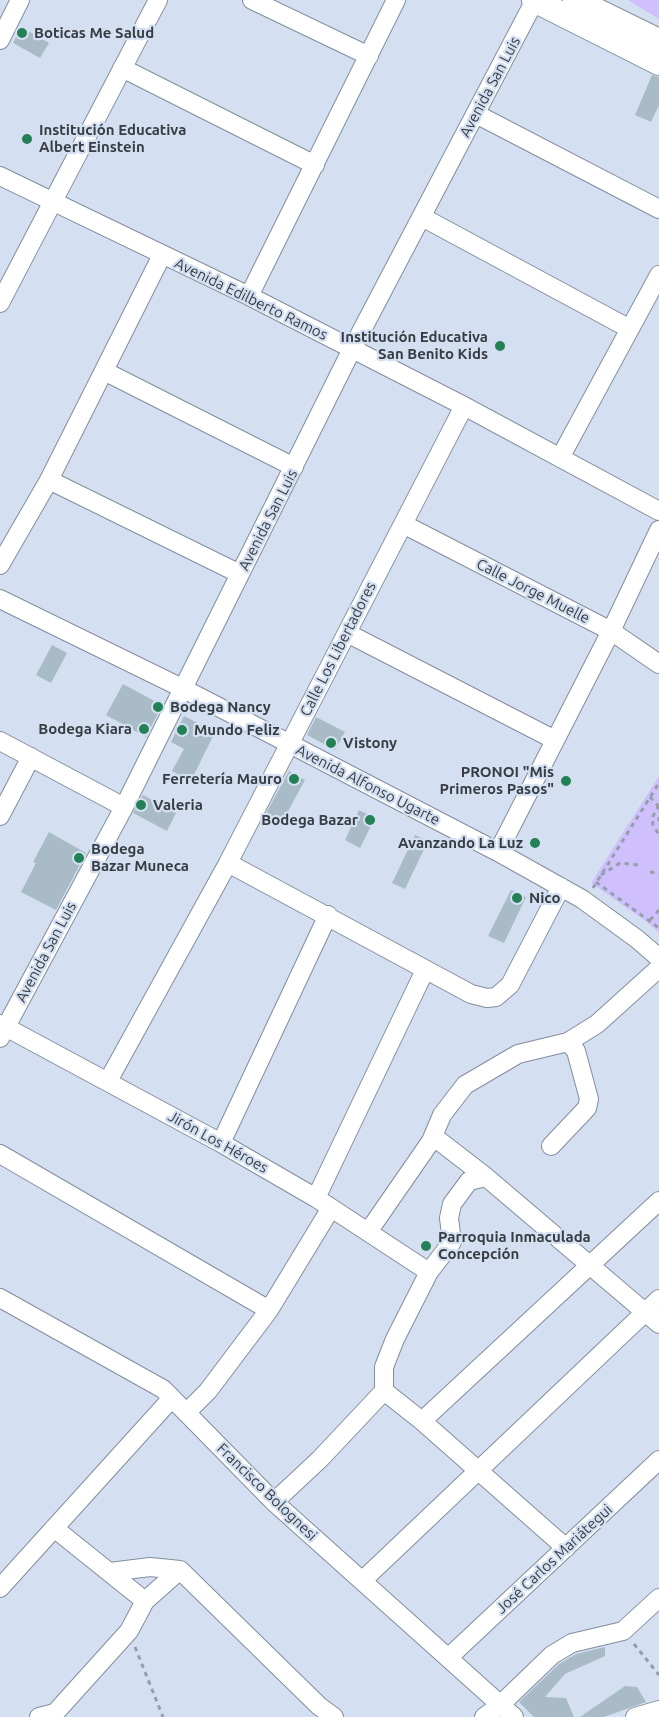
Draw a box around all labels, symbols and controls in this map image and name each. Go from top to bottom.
place label: Boticas Me Salud [34,24,154,42]
marker: Boticas Me Salud [15,26,29,40]
street label: Avenida San Luis [456,34,524,140]
place label: Institución Educativa Albert Einstein [39,121,186,156]
marker: Institución Educativa Albert Einstein [20,132,34,146]
street label: Avenida Edilberto Ramos [172,254,330,344]
place label: Institución Educativa San Benito Kids [341,328,488,363]
marker: Institución Educativa San Benito Kids [493,339,507,353]
street label: Avenida San Luis [235,466,301,574]
street label: Calle Jorge Muelle [473,555,593,627]
street label: Calle Los Libertadores [296,579,380,719]
place label: Bodega Nancy [170,698,271,716]
marker: Bodega Nancy [151,700,165,714]
place label: Bodega Kiara [38,720,132,738]
place label: Mundo Feliz [194,721,279,739]
marker: Bodega Kiara [137,722,151,736]
marker: Mundo Feliz [175,723,189,737]
place label: Vistony [343,734,397,752]
marker: Vistony [324,736,338,750]
street label: Avenida Alfonso Ugarte [293,741,443,829]
place label: PRONOI "Mis Primeros Pasos" [440,763,554,798]
place label: Ferretería Mauro [162,770,282,788]
marker: Ferretería Mauro [287,772,301,786]
marker: PRONOI "Mis Primeros Pasos" [559,774,573,788]
place label: Valeria [153,796,203,814]
marker: Valeria [134,798,148,812]
place label: Bodega Bazar [261,811,358,829]
marker: Bodega Bazar [363,813,377,827]
place label: Avanzando La Luz [398,834,523,852]
marker: Avanzando La Luz [528,836,542,850]
place label: Bodega Bazar Muneca [91,840,189,875]
marker: Bodega Bazar Muneca [72,851,86,865]
place label: Nico [529,889,560,907]
marker: Nico [510,891,524,905]
street label: Avenida San Luis [12,899,80,1005]
street label: Jirón Los Héroes [165,1107,271,1177]
place label: Parroquia Inmaculada Concepción [438,1228,591,1263]
marker: Parroquia Inmaculada Concepción [419,1239,433,1253]
street label: Francisco Bolognesi [213,1440,321,1544]
street label: José Carlos Mariátegui [492,1500,616,1618]

